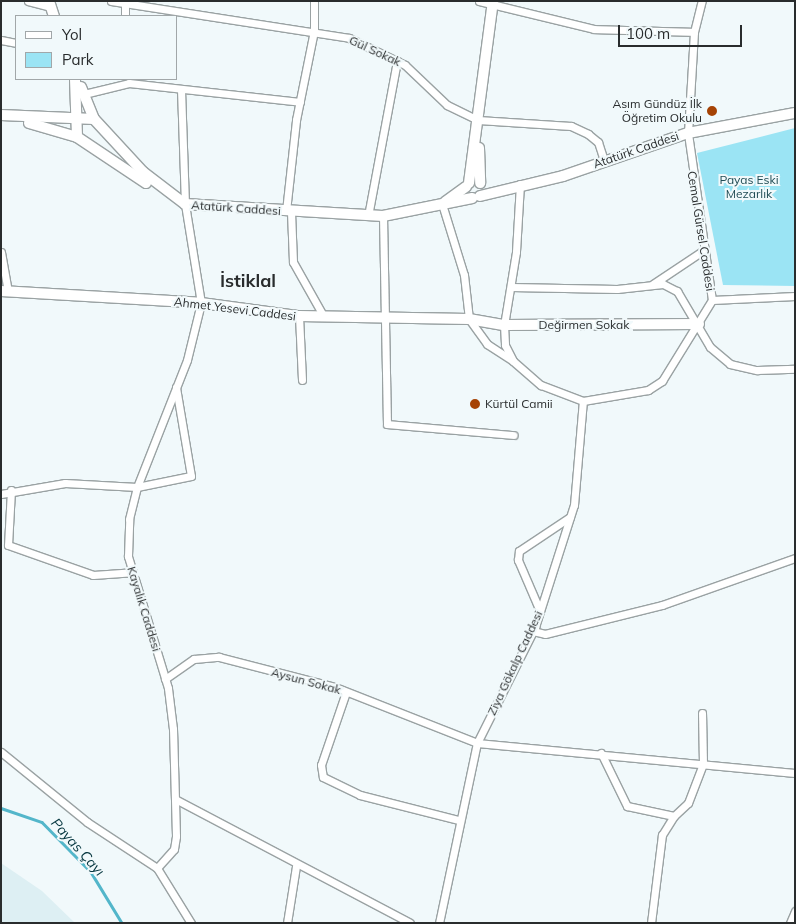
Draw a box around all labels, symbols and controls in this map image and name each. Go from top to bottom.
legend [15,15,178,80]
scale bar [621,15,745,47]
text: 100 m [626,24,670,43]
text: Yol [62,25,82,44]
street label: Gül Sokak [347,33,403,69]
text: Park [62,50,94,69]
place label: Asım Gündüz İlk Öğretim Okulu [612,97,702,125]
marker: Asım Gündüz İlk Öğretim Okulu [706,105,718,117]
street label: Atatürk Caddesi [591,129,681,171]
street label: Cemal Gürsel Caddesi [684,170,718,292]
park label: Payas Eski Mezarlık [719,173,779,201]
street label: Atatürk Caddesi [191,198,281,218]
district label: İstiklal [220,270,276,292]
street label: Ahmet Yesevi Caddesi [173,294,297,324]
street label: Değirmen Sokak [539,318,629,332]
place label: Kürtül Camii [485,397,553,411]
marker: Kürtül Camii [469,398,481,410]
street label: Kayalık Caddesi [124,565,164,653]
street label: Ziya Gökalp Caddesi [484,608,546,718]
street label: Aysun Sokak [270,665,342,697]
water label: Payas Çayı [48,815,108,879]

